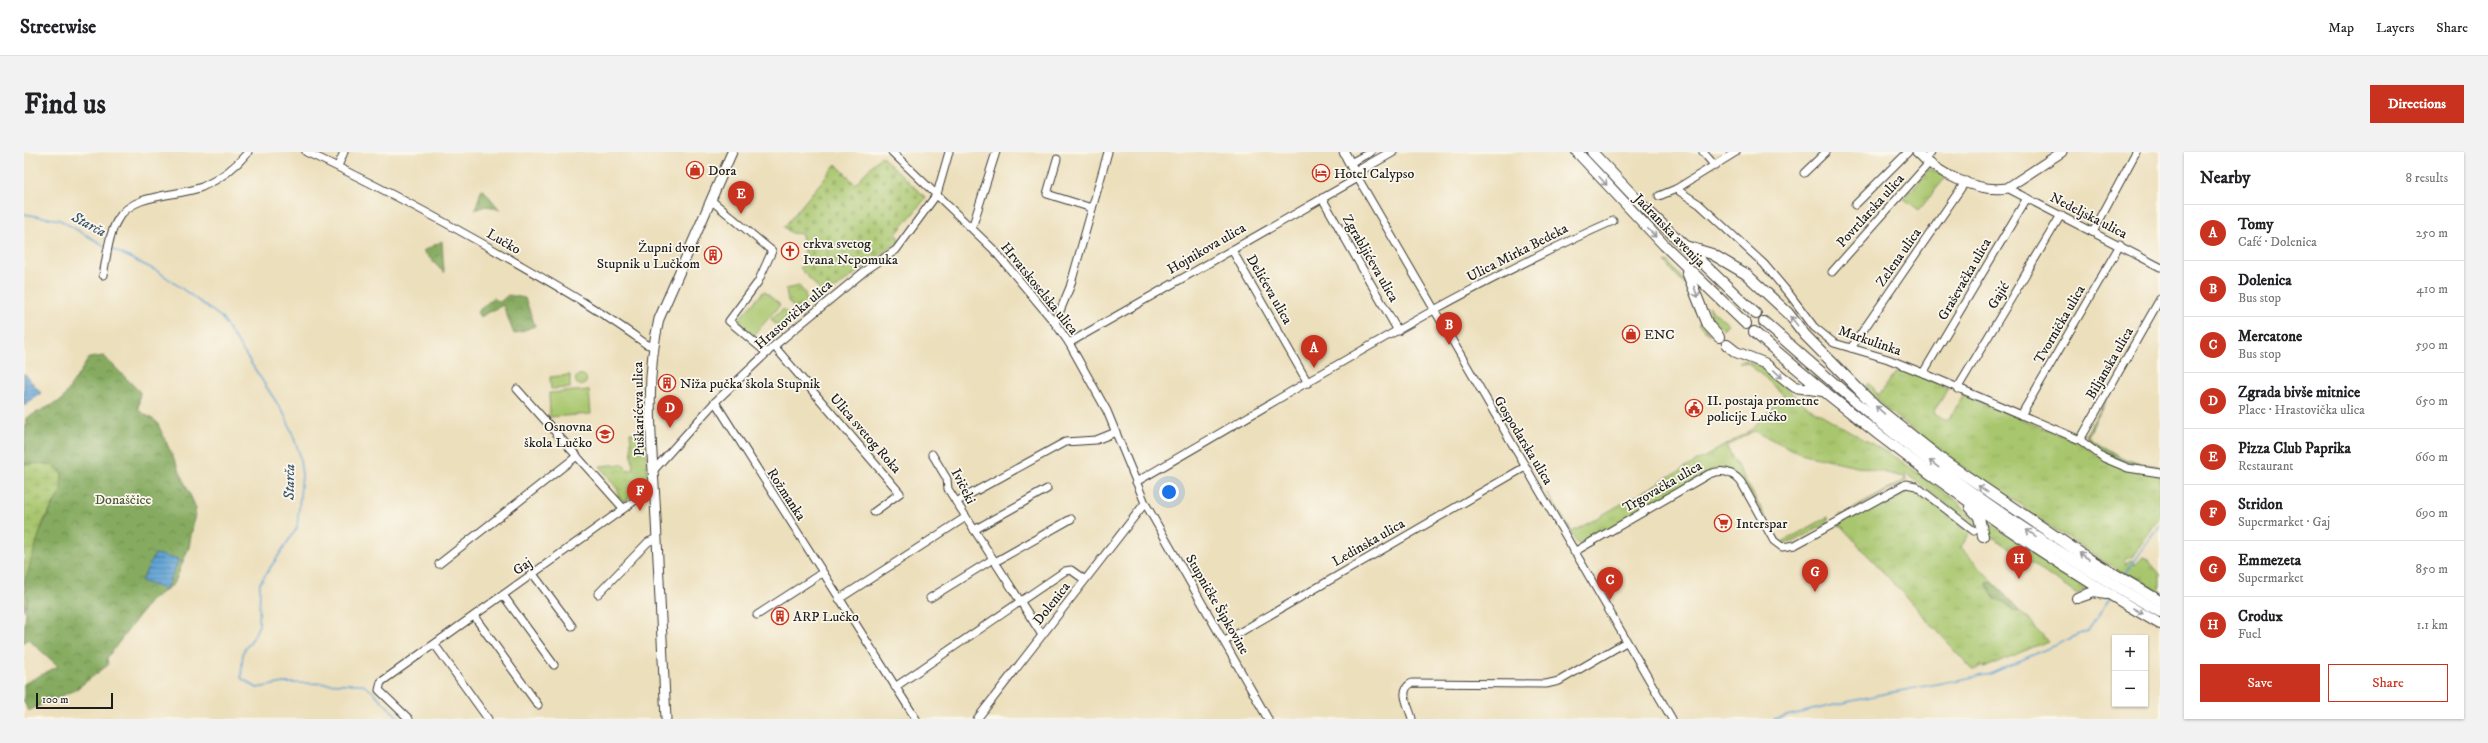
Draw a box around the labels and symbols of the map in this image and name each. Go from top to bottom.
shop icon: Dora [685,160,705,180]
place label: Dora [708,162,736,180]
hotel icon: Hotel Calypso [1311,163,1331,183]
place label: Hotel Calypso [1334,165,1414,183]
street label: Povrtlarska ulica [1833,170,1909,251]
one-way arrow [1599,176,1608,186]
pin: E [728,181,754,214]
street label: Jadranska avenija [1628,189,1709,271]
street label: Nedeljska ulica [2047,189,2130,243]
water label: Starča [67,207,109,241]
street label: Zgrabljićeva ulica [1338,212,1402,306]
street label: Hojnikova ulica [1164,219,1249,279]
street label: Ulica Mirka Bedeka [1464,220,1571,286]
street label: Lučko [483,225,524,259]
street label: Zelena ulica [1872,225,1926,290]
one-way arrow [1647,228,1657,238]
place label: crkva svetog Ivana Nepomuka [803,235,898,269]
street label: Graševačka ulica [1934,235,1996,324]
place label: Župni dvor Stupnik u Lučkom [597,239,701,273]
street label: Hrvatskoselska ulica [996,239,1082,339]
church icon: crkva svetog Ivana Nepomuka [780,241,800,261]
building icon: Župni dvor Stupnik u Lučkom [703,245,723,265]
street label: Delićeva ulica [1242,251,1296,328]
street label: Hrastovička ulica [751,276,836,353]
street label: Gajić [1984,279,2014,312]
street label: Tvornička ulica [2030,282,2090,367]
one-way arrow [1692,286,1700,298]
pin: B [1436,312,1462,345]
one-way arrow [1790,316,1799,327]
street label: Markulinka [1836,322,1904,360]
shop icon: ENC [1621,324,1641,344]
street label: Biljanska ulica [2082,324,2138,403]
place label: ENC [1644,326,1675,344]
pin: A [1301,335,1327,368]
street label: Puškarićeva ulica [629,361,649,457]
one-way arrow [1773,369,1783,379]
building icon: Niža pučka škola Stupnik [657,373,677,393]
place label: Niža pučka škola Stupnik [680,375,820,393]
street label: Ulica svetog Roka [826,390,905,477]
place label: II. postaja prometne policije Lučko [1706,392,1819,426]
street label: Gospodarska ulica [1490,393,1557,488]
pin: D [657,395,683,428]
public building icon: II. postaja prometne policije Lučko [1684,398,1704,418]
one-way arrow [1875,406,1885,415]
place label: Osnovna škola Lučko [524,418,592,452]
school or university icon: Osnovna škola Lučko [595,424,615,444]
street label: Trgovačka ulica [1620,457,1705,517]
one-way arrow [1929,460,1940,468]
water label: Starča [280,464,299,501]
street label: Rožmanka [763,465,810,524]
street label: Ivičeki [947,466,980,508]
pin: F [627,478,653,511]
your location [1159,482,1179,502]
one-way arrow [1978,485,1989,493]
park label: Donaščice [95,491,152,509]
supermarket icon: Interspar [1713,513,1733,533]
street label: Ledinska ulica [1329,515,1408,571]
place label: Interspar [1736,515,1788,533]
one-way arrow [2025,528,2037,536]
pin: H [2006,546,2032,579]
street label: Stupničke Šipkovine [1181,551,1253,658]
one-way arrow [2078,552,2089,560]
street label: Gaj [510,554,536,580]
pin: G [1802,559,1828,592]
pin: C [1597,567,1623,600]
street label: Dolenica [1029,578,1074,629]
building icon: ARP Lučko [770,606,790,626]
place label: ARP Lučko [793,608,859,626]
one-way arrow [2132,608,2144,616]
scale bar [36,691,113,710]

